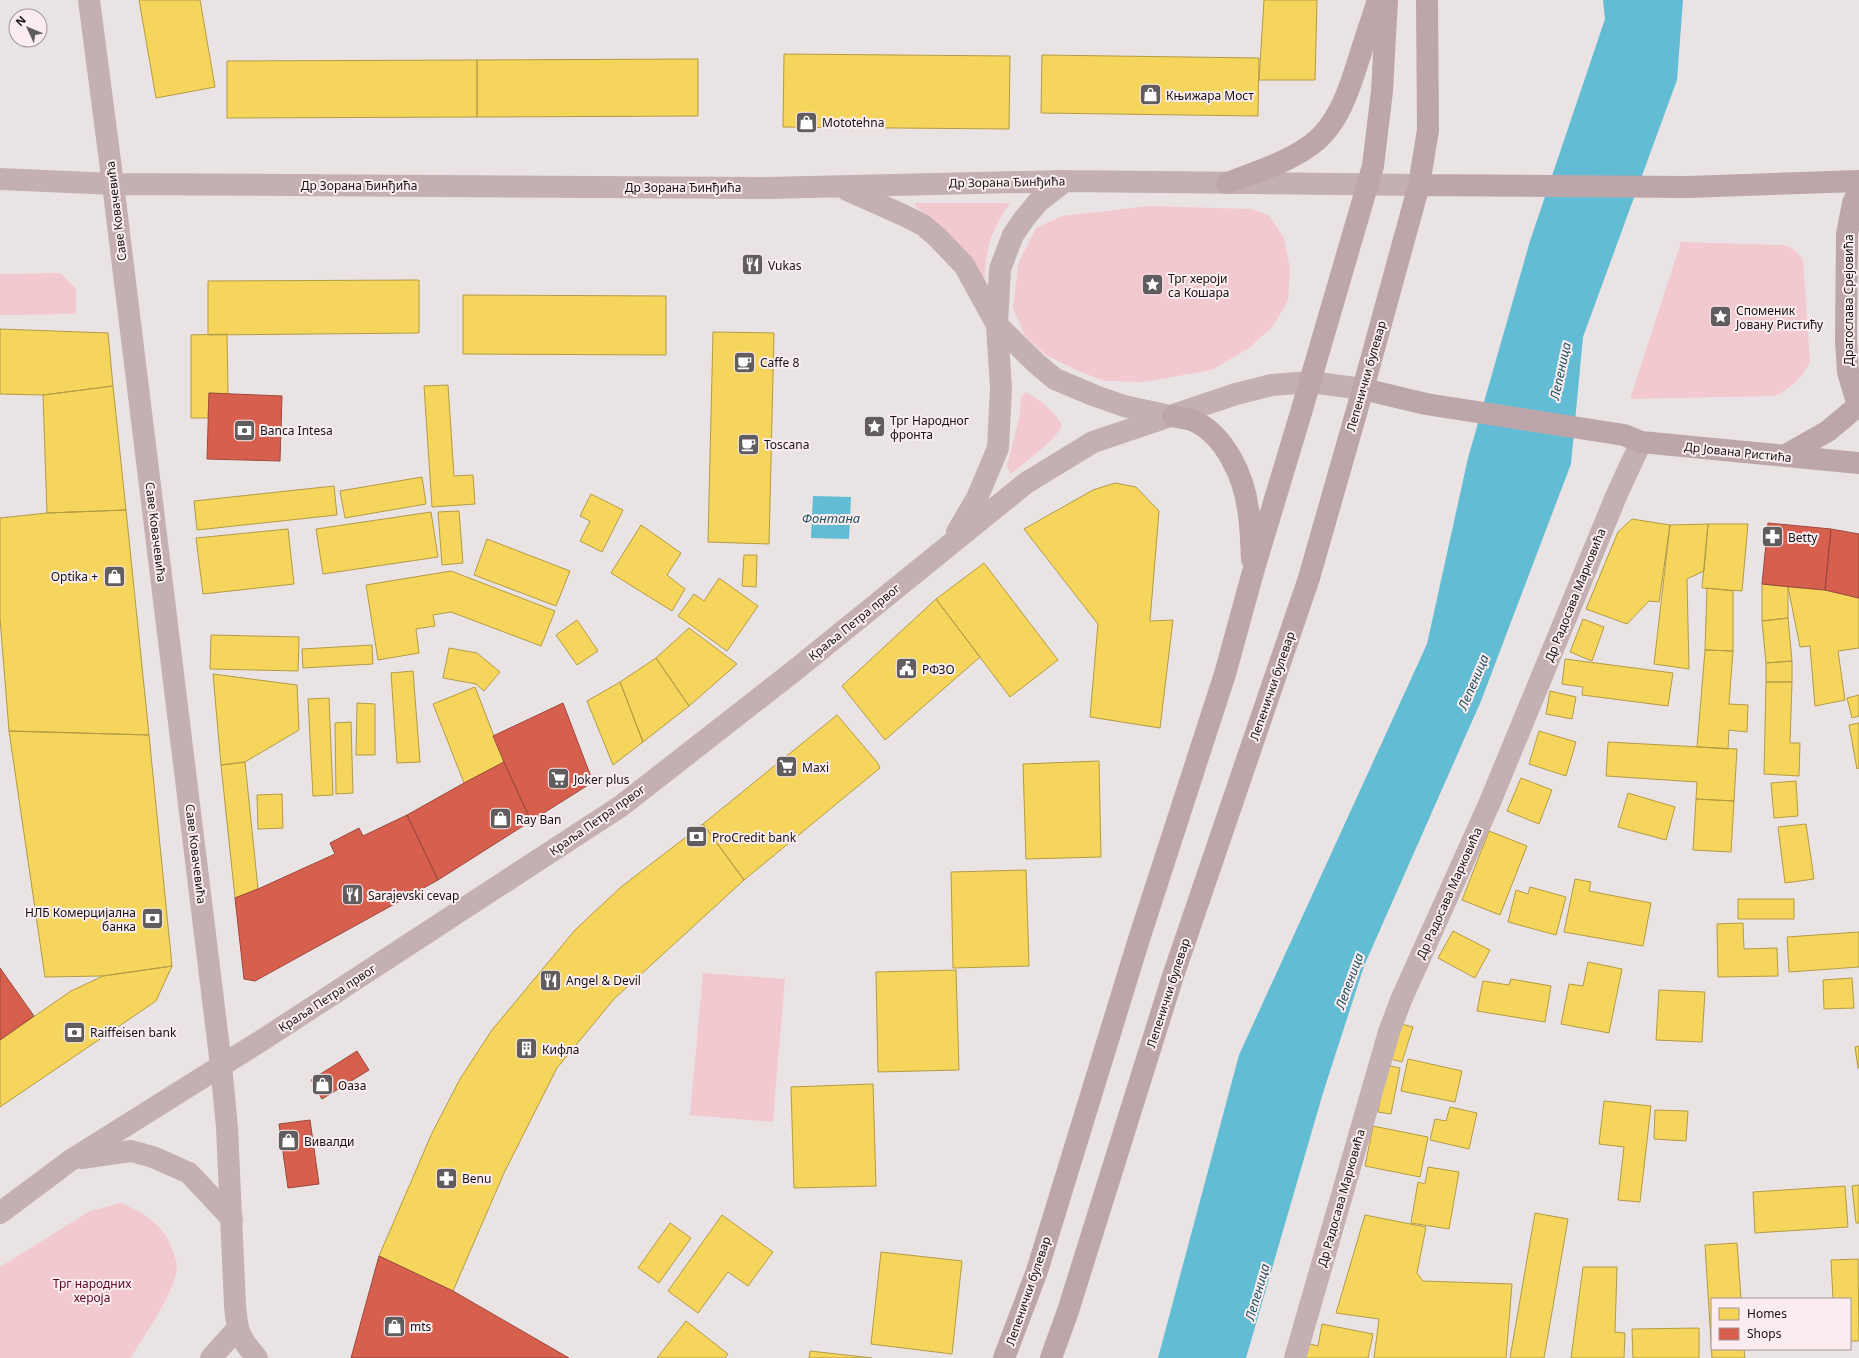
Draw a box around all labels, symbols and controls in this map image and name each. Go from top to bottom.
north arrow [8,8,48,48]
text: N [12,12,29,29]
shop icon: Књижара Мост [1137,82,1163,108]
place label: Књижара Мост [1166,87,1254,104]
shop icon: Mototehna [793,109,819,135]
place label: Mototehna [822,114,884,131]
street label: Саве Ковачевића [101,160,131,262]
street label: Др Зорана Ђинђића [949,172,1065,192]
street label: Др Зорана Ђинђића [301,177,417,194]
street label: Др Зорана Ђинђића [625,179,741,196]
street label: Драгослава Срејовића [1840,234,1857,366]
restaurant icon: Vukas [740,252,766,278]
place label: Vukas [768,257,802,274]
place label: Трг хероји са Кошара [1168,270,1229,301]
place icon: Трг хероји са Кошара [1140,272,1166,298]
place label: Споменик Јовану Ристићу [1735,302,1824,333]
place icon: Споменик Јовану Ристићу [1708,304,1734,330]
street label: Лепенички булевар [1342,319,1390,433]
water label: Лепеница [1545,340,1575,403]
cafe icon: Caffe 8 [732,349,758,375]
place label: Caffe 8 [760,354,799,371]
place label: Трг Народног фронта [890,412,969,443]
place icon: Трг Народног фронта [861,414,887,440]
bank icon: Banca Intesa [231,417,257,443]
place label: Banca Intesa [260,422,333,439]
cafe icon: Toscana [736,431,762,457]
place label: Toscana [764,436,809,453]
street label: Др Јована Ристића [1683,438,1793,466]
street label: Саве Ковачевића [141,481,171,583]
water label: Фонтана [802,509,861,527]
pharmacy icon: Betty [1760,524,1786,550]
street label: Др Радосава Марковића [1540,526,1610,664]
place label: Betty [1788,529,1818,546]
shop icon: Optika + [101,563,127,589]
place label: Optika + [51,568,98,585]
street label: Краља Петра првог [805,580,903,664]
street label: Лепенички булевар [1245,629,1299,743]
water label: Лепеница [1453,651,1493,713]
public building icon: РФЗО [893,656,919,682]
place label: РФЗО [922,661,955,678]
supermarket icon: Maxi [774,754,800,780]
place label: Maxi [802,759,829,776]
supermarket icon: Joker plus [546,766,572,792]
place label: Joker plus [573,771,630,788]
street label: Краља Петра првог [546,781,648,859]
street label: Саве Ковачевића [181,803,211,905]
shop icon: Ray Ban [488,806,514,832]
place label: Ray Ban [516,811,561,828]
bank icon: ProCredit bank [684,824,710,850]
street label: Др Радосава Марковића [1412,824,1486,962]
place label: ProCredit bank [712,829,797,846]
restaurant icon: Sarajevski cevap [340,882,366,908]
place label: Sarajevski cevap [368,887,459,904]
place label: НЛБ Комерцијална банка [25,904,136,935]
bank icon: НЛБ Комерцијална банка [139,906,165,932]
street label: Лепенички булевар [1142,936,1194,1050]
water label: Лепеница [1330,950,1368,1013]
street label: Краља Петра првог [275,960,379,1036]
restaurant icon: Angel & Devil [537,967,563,993]
place label: Angel & Devil [566,972,641,989]
bank icon: Raiffeisen bank [62,1019,88,1045]
place label: Raiffeisen bank [90,1024,177,1041]
building icon: Кифла [513,1036,539,1062]
place label: Кифла [542,1041,580,1058]
shop icon: Оаза [309,1072,335,1098]
place label: Оаза [338,1077,366,1094]
street label: Др Радосава Марковића [1313,1127,1369,1269]
shop icon: Вивалди [276,1128,302,1154]
place label: Вивалди [304,1133,354,1150]
pharmacy icon: Benu [433,1165,459,1191]
place label: Benu [462,1170,491,1187]
street label: Лепенички булевар [1001,1234,1055,1348]
water label: Лепеница [1240,1261,1274,1324]
park label: Трг народних хероја [53,1275,132,1306]
legend [1711,1298,1851,1350]
text: Homes [1747,1305,1787,1322]
shop icon: mts [382,1313,408,1339]
place label: mts [410,1318,432,1335]
text: Shops [1747,1325,1782,1342]

